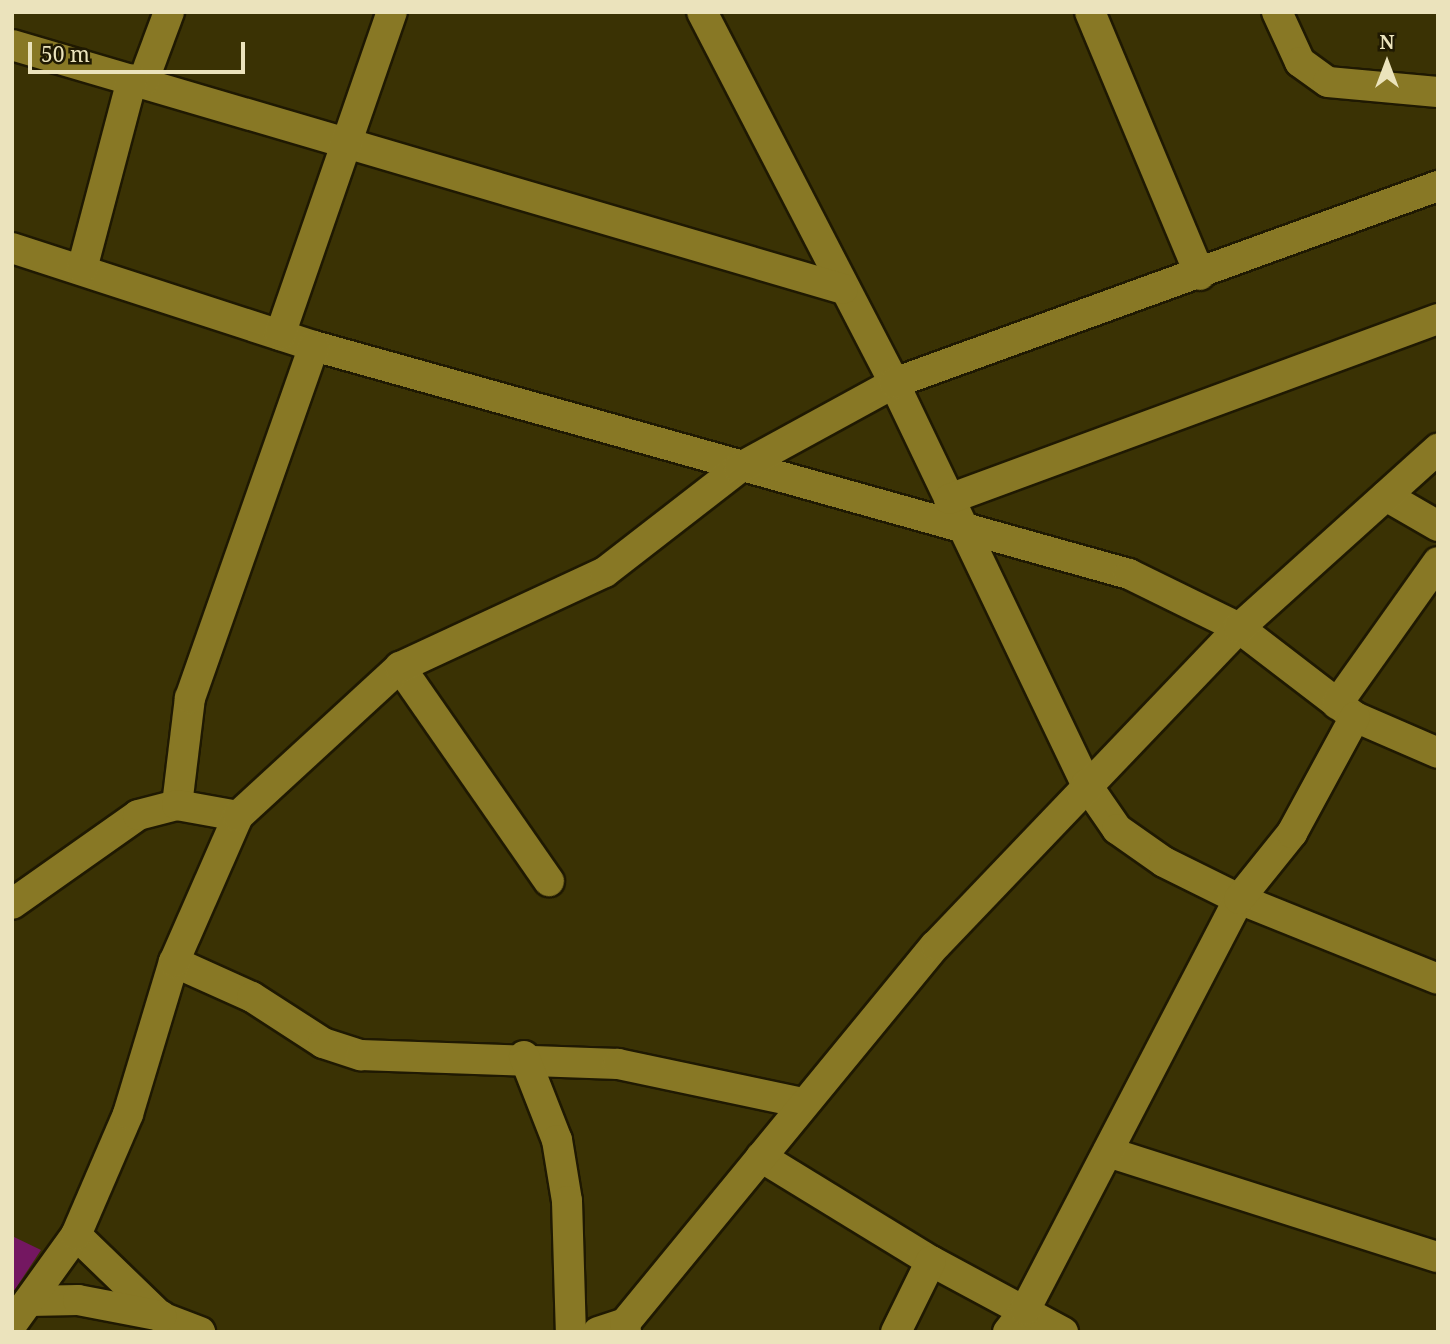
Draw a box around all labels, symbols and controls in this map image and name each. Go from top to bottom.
scale bar [32,28,248,72]
north arrow [1352,28,1422,98]
text: N [1380,29,1394,55]
text: 50 m [41,40,90,68]

